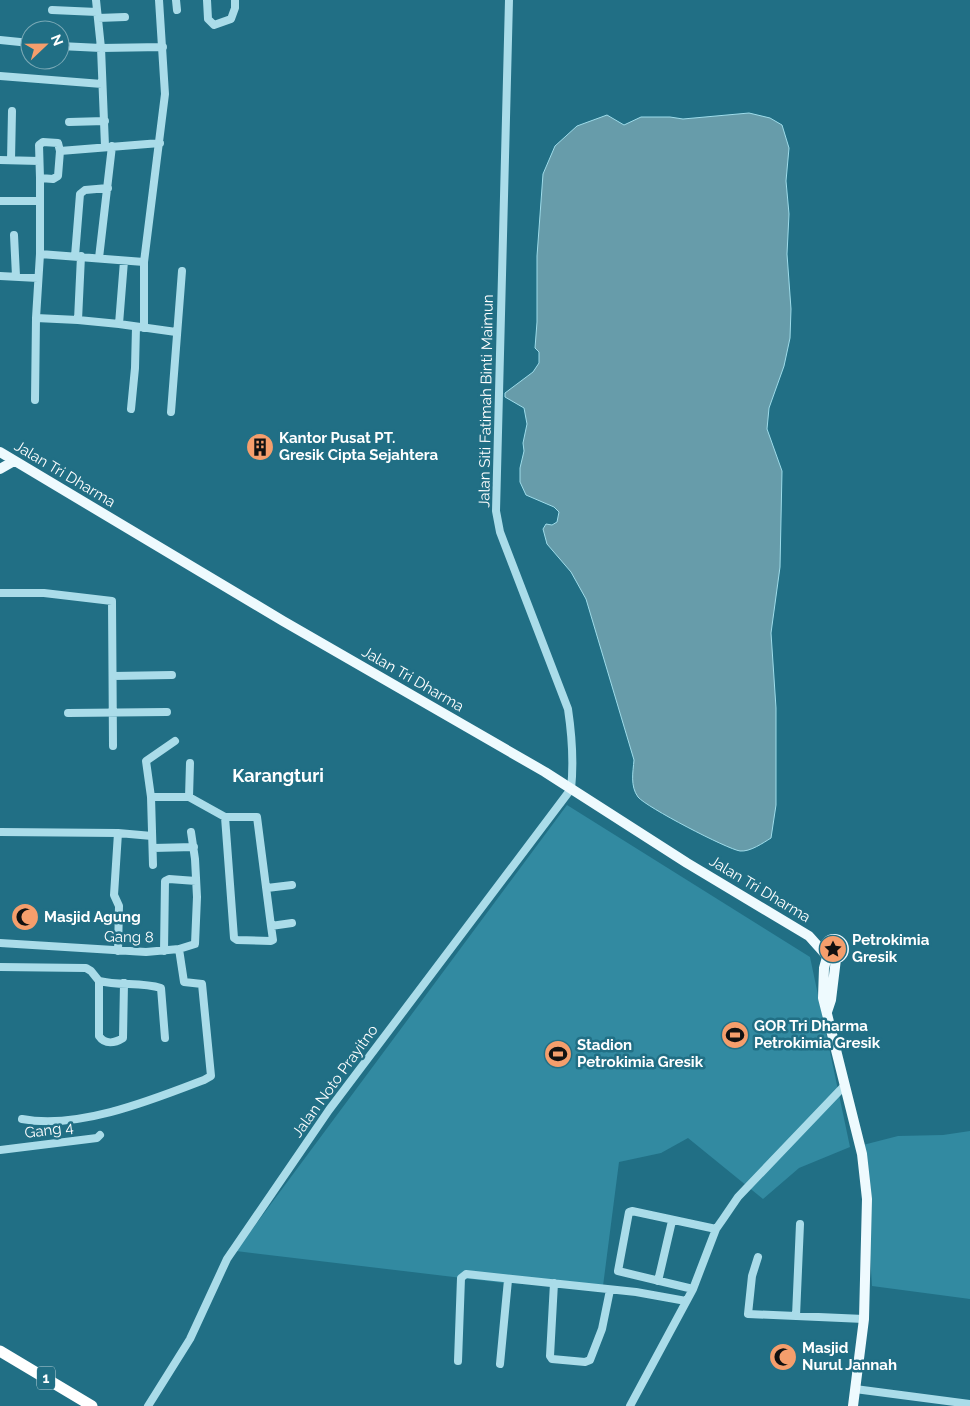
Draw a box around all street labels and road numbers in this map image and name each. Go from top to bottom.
street label: Jalan Siti Fatimah Binti Maimun [475,294,497,508]
street label: Jalan Tri Dharma [11,437,119,511]
street label: Jalan Tri Dharma [359,643,467,715]
street label: Jalan Tri Dharma [706,852,814,926]
street label: Gang 8 [104,928,154,946]
street label: Jalan Noto Prayitno [288,1021,382,1141]
street label: Gang 4 [24,1118,74,1142]
road number: 1 [37,1366,55,1390]

